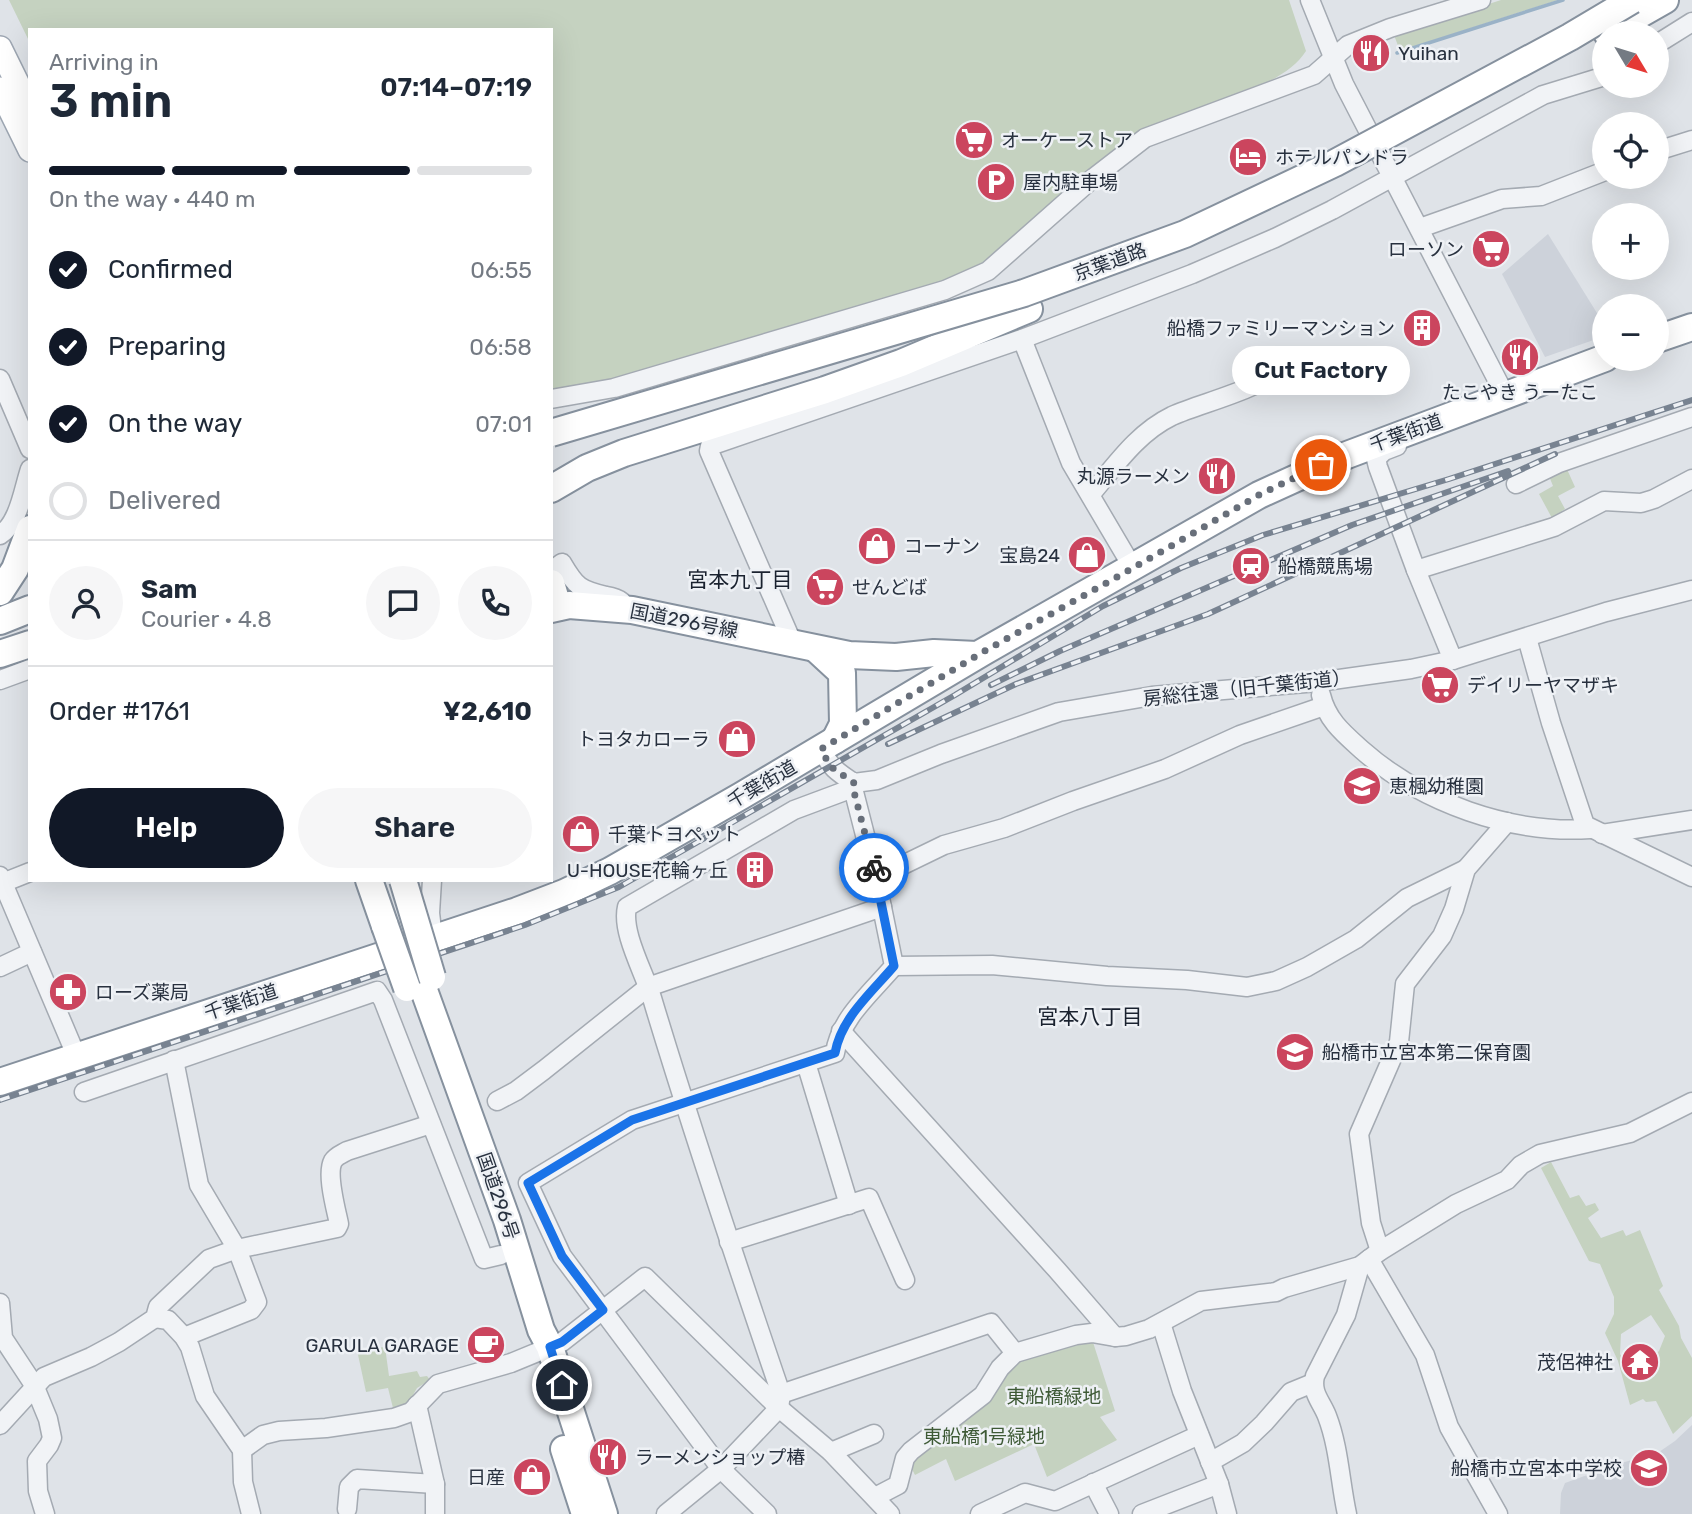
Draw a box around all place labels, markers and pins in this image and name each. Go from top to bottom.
restaurant icon: Yuihan [1350,32,1392,74]
place label: Yuihan [1398,42,1459,65]
supermarket icon: オーケーストア [953,119,995,161]
place label: オーケーストア [1001,129,1133,152]
hotel icon: ホテルパンドラ [1227,136,1269,178]
place label: ホテルパンドラ [1275,146,1409,169]
parking icon: 屋内駐車場 [975,161,1017,203]
place label: 屋内駐車場 [1023,171,1118,194]
supermarket icon: ローソン [1470,228,1512,270]
place label: ローソン [1388,238,1464,261]
building icon: 船橋ファミリーマンション [1401,307,1443,349]
place label: 船橋ファミリーマンション [1167,317,1395,340]
restaurant icon: たこやき うーたこ [1499,336,1541,378]
callout: Cut Factory [1232,346,1410,395]
place label: たこやき うーたこ [1442,381,1598,404]
pin [1291,435,1351,495]
restaurant icon: 丸源ラーメン [1196,455,1238,497]
place label: 丸源ラーメン [1077,465,1190,488]
shop icon: コーナン [856,525,898,567]
shop icon: 宝島24 [1066,534,1108,576]
place label: コーナン [904,535,980,558]
place label: 宝島24 [999,544,1060,567]
station icon: 船橋競馬場 [1230,545,1272,587]
place label: 船橋競馬場 [1278,555,1373,578]
supermarket icon: せんどば [804,566,846,608]
place label: せんどば [852,576,927,599]
supermarket icon: デイリーヤマザキ [1419,664,1461,706]
place label: デイリーヤマザキ [1467,674,1619,697]
shop icon: トヨタカローラ [716,718,758,760]
place label: トヨタカローラ [577,728,710,751]
school or university icon: 恵楓幼稚園 [1341,765,1383,807]
place label: 恵楓幼稚園 [1389,775,1484,798]
shop icon: 千葉トヨペット [560,813,602,855]
place label: 千葉トヨペット [608,823,741,846]
building icon: U-HOUSE花輪ヶ丘 [734,849,776,891]
place label: U-HOUSE花輪ヶ丘 [567,859,728,882]
pharmacy icon: ローズ薬局 [47,971,89,1013]
place label: ローズ薬局 [95,981,189,1004]
school or university icon: 船橋市立宮本第二保育園 [1274,1031,1316,1073]
place label: 船橋市立宮本第二保育園 [1322,1041,1531,1064]
cafe icon: GARULA GARAGE [465,1324,507,1366]
place label: GARULA GARAGE [305,1334,459,1357]
temple icon: 茂侶神社 [1619,1341,1661,1383]
place label: 茂侶神社 [1537,1351,1613,1374]
pin [532,1355,592,1415]
restaurant icon: ラーメンショップ椿 [587,1436,629,1478]
place label: ラーメンショップ椿 [635,1446,805,1469]
school or university icon: 船橋市立宮本中学校 [1628,1447,1670,1489]
shop icon: 日産 [511,1456,553,1498]
place label: 船橋市立宮本中学校 [1451,1457,1622,1480]
place label: 日産 [467,1466,505,1489]

